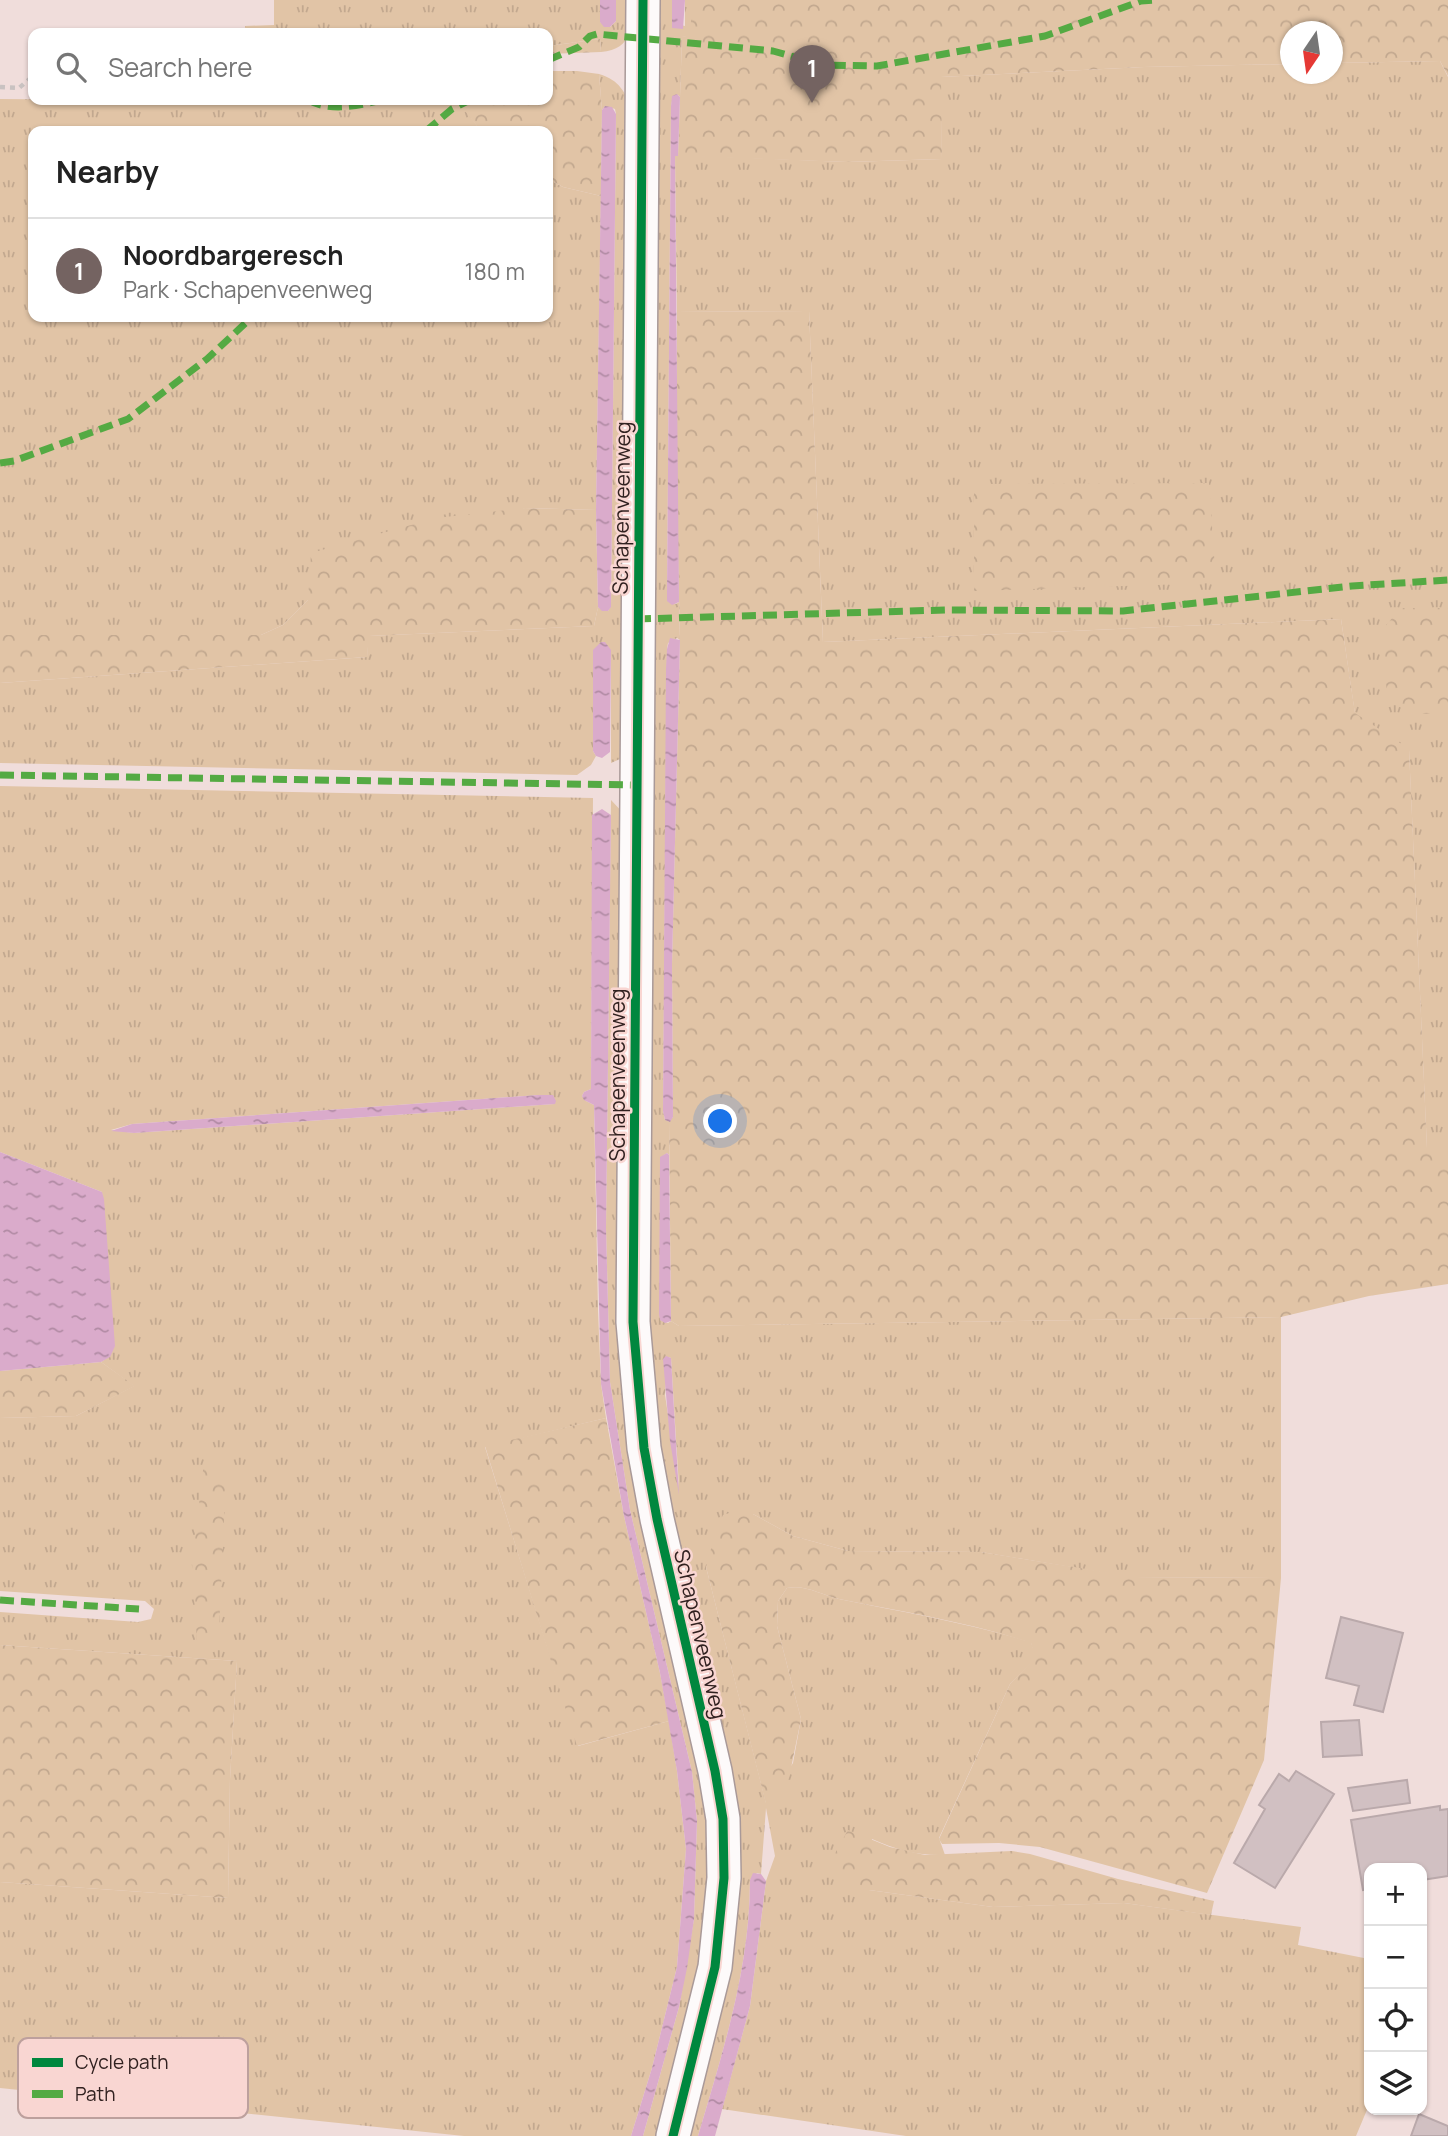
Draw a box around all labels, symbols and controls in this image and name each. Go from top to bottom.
north arrow [1280,21,1343,84]
search box [28,28,553,105]
pin: 1 [789,45,835,103]
icon: search [52,48,90,86]
text: Search here [108,49,253,85]
text: Nearby [56,151,159,192]
text: Noordbargeresch [123,237,344,273]
text: 1 [74,255,84,287]
text: 180 m [465,255,525,287]
text: Park · Schapenveenweg [123,273,373,305]
street label: Schapenveenweg [605,421,637,595]
street label: Schapenveenweg [603,989,631,1161]
your location [703,1104,737,1138]
street label: Schapenveenweg [668,1547,734,1721]
map controls [1364,1863,1427,2115]
button: + [1364,1863,1427,1926]
button: − [1364,1926,1427,1989]
button: locate [1364,1989,1427,2052]
legend [18,2038,248,2118]
text: Cycle path [75,2049,169,2075]
button: layers [1364,2052,1427,2115]
text: Path [75,2081,115,2107]

